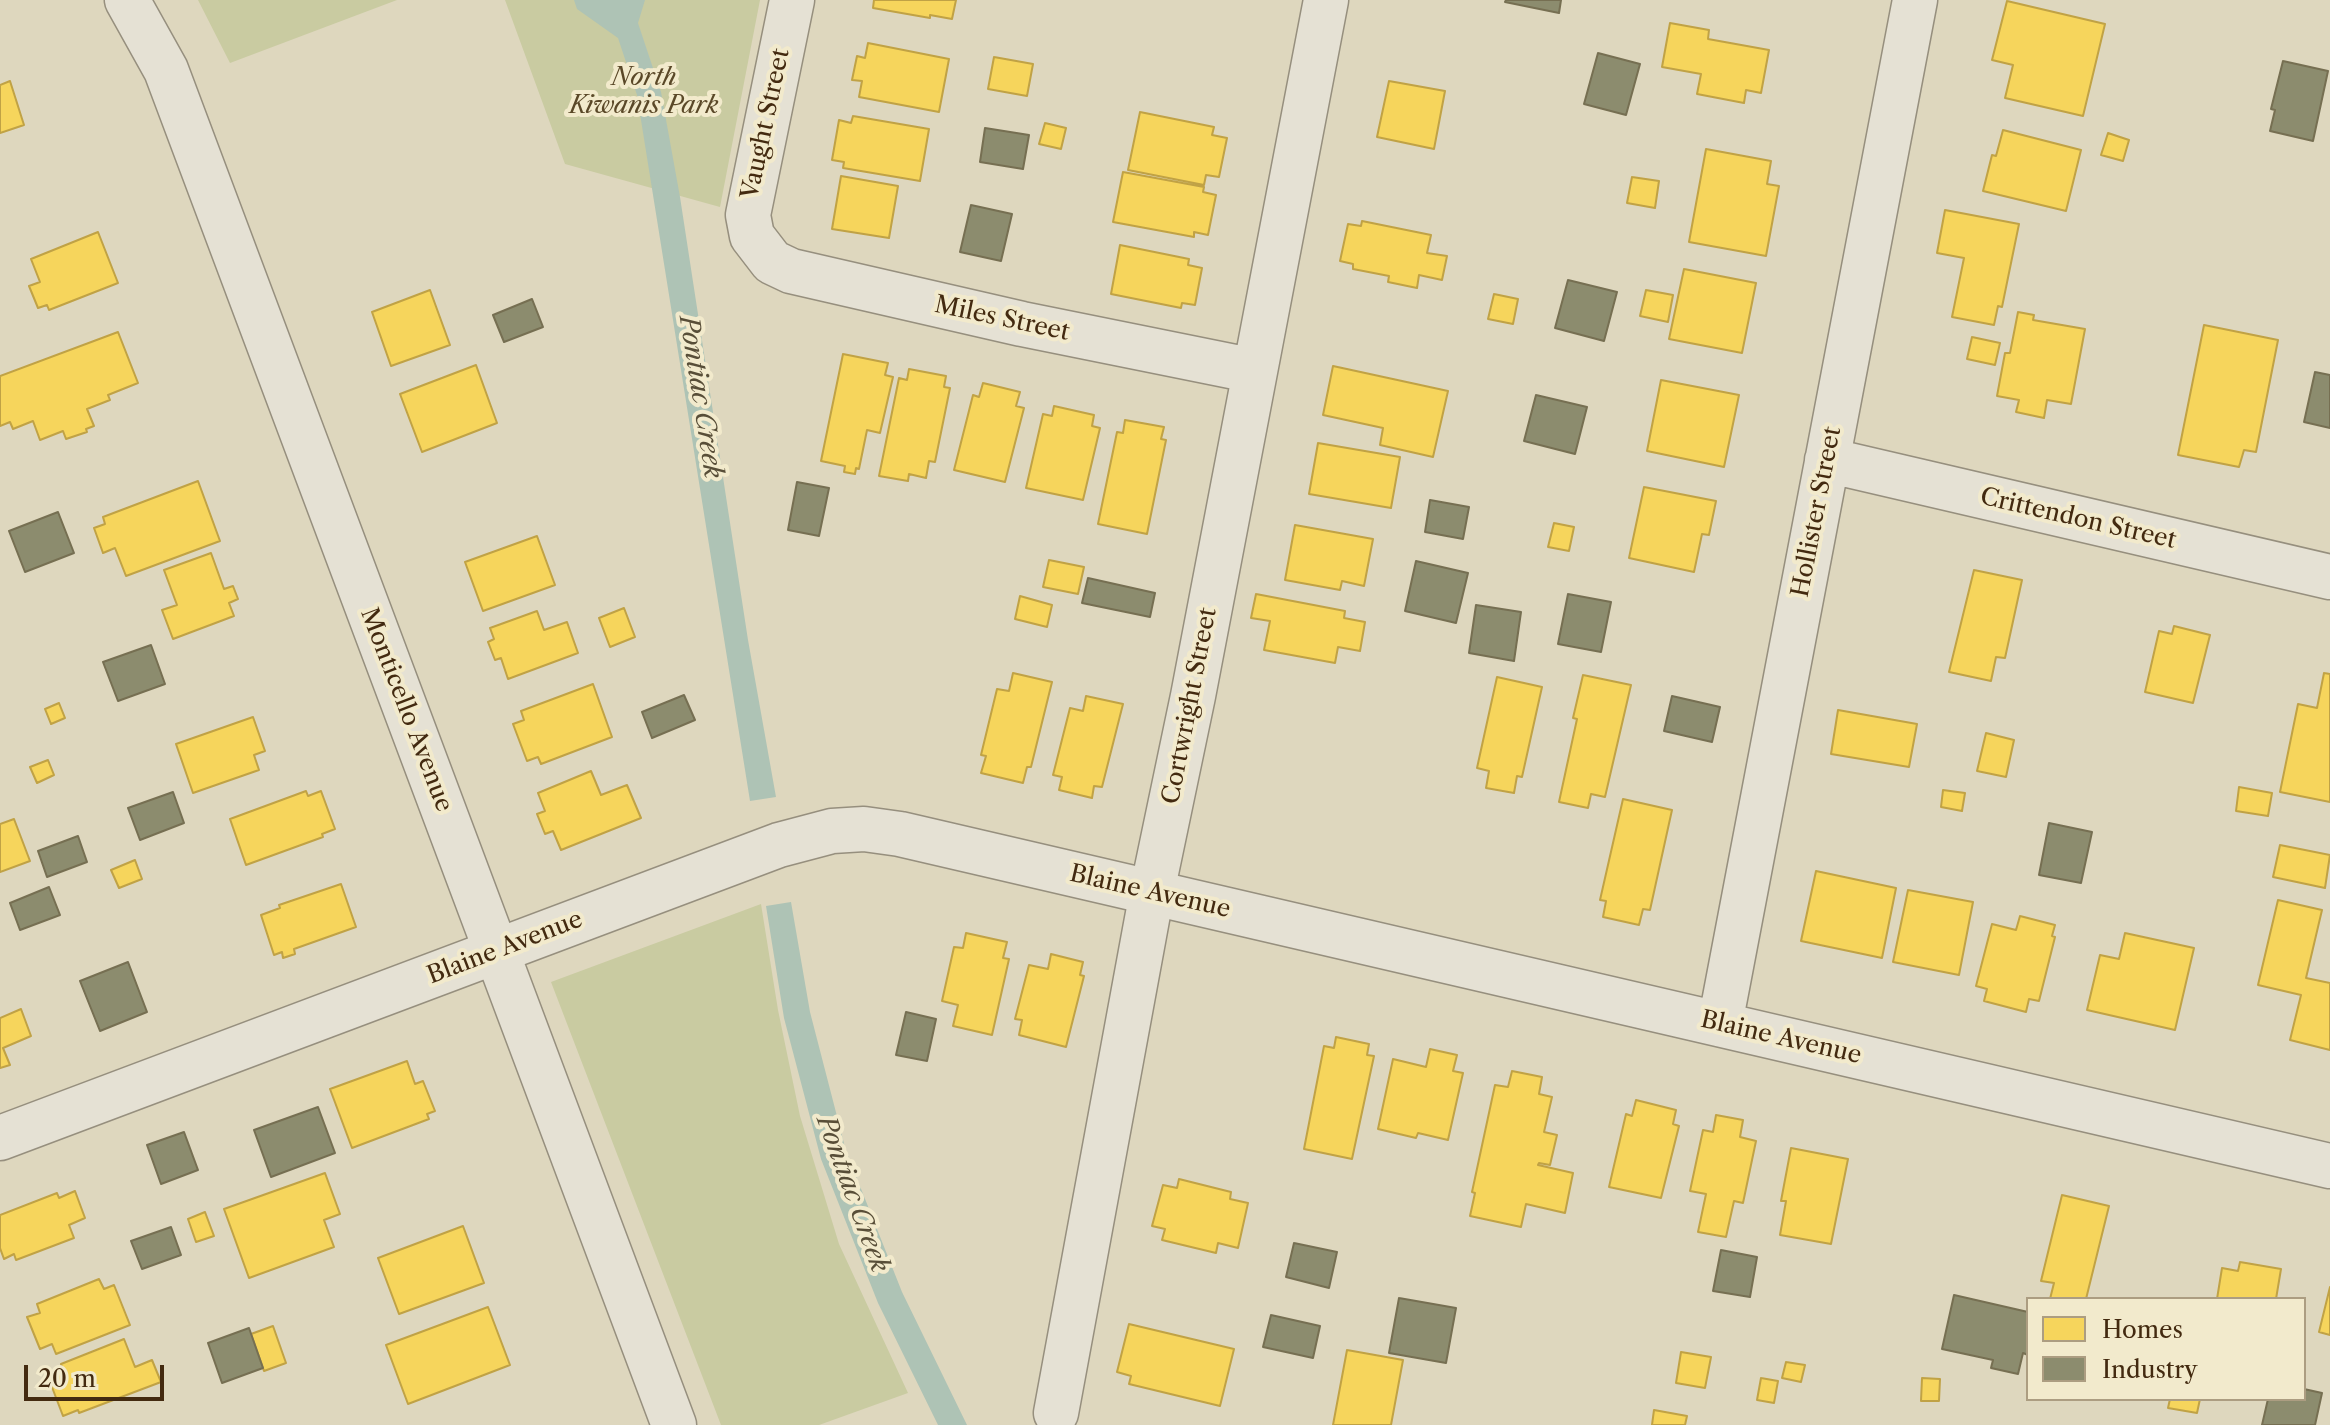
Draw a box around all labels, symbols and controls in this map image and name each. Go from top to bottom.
street label: Vaught Street [736,46,796,202]
park label: North Kiwanis Park [569,64,719,120]
street label: Miles Street [932,291,1072,347]
water label: Pontiac Creek [672,313,728,481]
street label: Hollister Street [1786,424,1848,600]
street label: Crittendon Street [1977,482,2179,556]
street label: Monticello Avenue [354,604,458,816]
street label: Cortwright Street [1157,605,1223,807]
street label: Blaine Avenue [1067,860,1233,924]
street label: Blaine Avenue [423,905,587,991]
street label: Blaine Avenue [1698,1006,1864,1070]
water label: Pontiac Creek [809,1111,895,1277]
legend [2026,1297,2306,1401]
text: Homes [2102,1315,2183,1344]
scale bar [28,1349,168,1399]
text: Industry [2102,1355,2198,1384]
text: 20 m [38,1364,96,1393]

